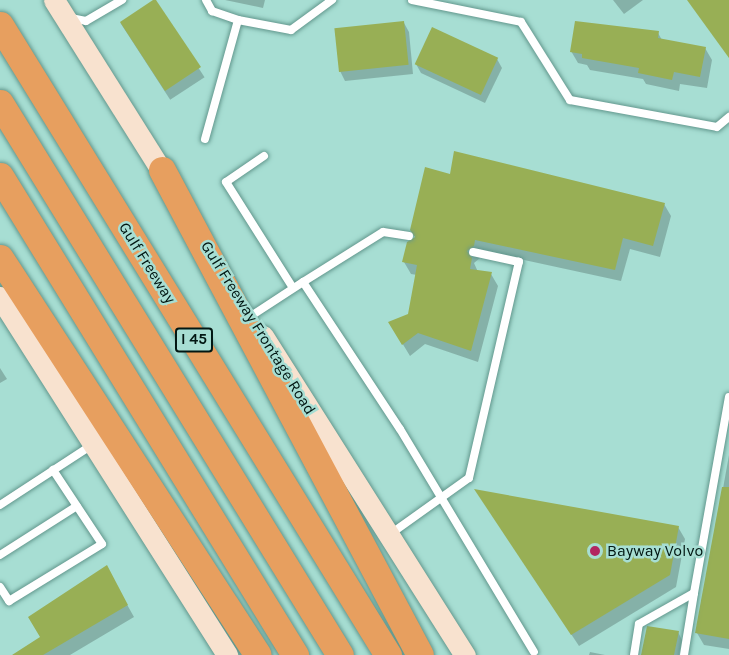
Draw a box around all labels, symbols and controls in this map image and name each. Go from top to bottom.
street label: Gulf Freeway [114,219,180,307]
street label: Gulf Freeway Frontage Road [197,238,319,418]
road number: I 45 [174,328,214,352]
place label: Bayway Volvo [607,541,703,561]
marker: Bayway Volvo [588,544,602,558]

